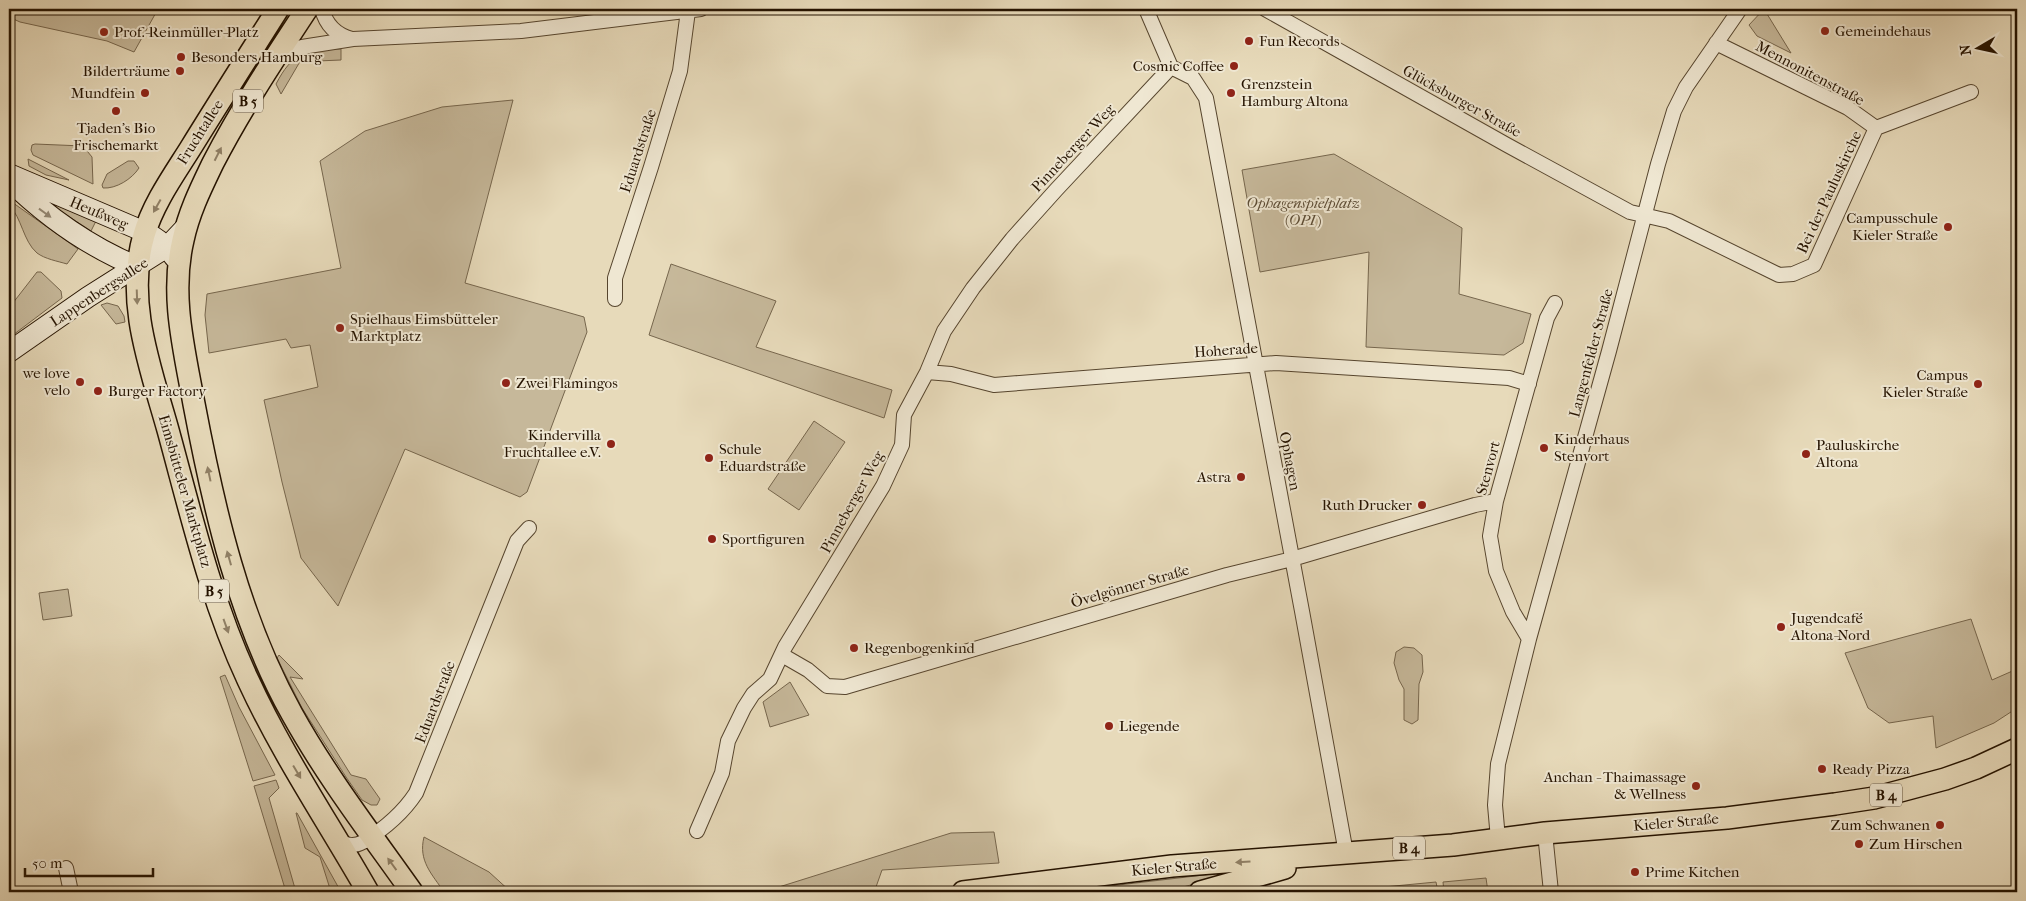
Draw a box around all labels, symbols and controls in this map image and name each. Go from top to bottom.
place label: Gemeindehaus [1835,22,1931,40]
north arrow [1954,22,2004,72]
place label: Prof.-Reinmüller-Platz [114,23,259,41]
marker: Gemeindehaus [1819,25,1831,37]
marker: Prof.-Reinmüller-Platz [98,26,110,38]
place label: Fun Records [1259,32,1340,50]
marker: Fun Records [1243,35,1255,47]
street label: Mennonitenstraße [1753,37,1868,109]
text: N [1956,43,1975,57]
place label: Besonders Hamburg [191,48,323,66]
marker: Besonders Hamburg [175,51,187,63]
place label: Cosmic Coffee [1133,57,1225,75]
marker: Cosmic Coffee [1228,60,1240,72]
street label: Glücksburger Straße [1400,61,1525,141]
place label: Bilderträume [83,62,171,80]
marker: Bilderträume [174,65,186,77]
place label: Grenzstein Hamburg Altona [1241,75,1349,110]
place label: Mundfein [71,84,135,102]
marker: Mundfein [139,87,151,99]
marker: Grenzstein Hamburg Altona [1225,87,1237,99]
road number: B 5 [233,90,263,112]
street label: Fruchtallee [173,96,227,168]
street label: Pinneberger Weg [1028,99,1119,196]
marker: Tjaden's Bio Frischemarkt [110,105,122,117]
street label: Eduardstraße [616,106,660,195]
place label: Tjaden's Bio Frischemarkt [73,119,159,154]
street label: Bei der Pauluskirche [1793,127,1866,256]
one-way arrow [214,147,222,161]
street label: Heußweg [67,193,132,234]
park label: Ophagenspielplatz (OPI) [1246,194,1360,229]
one-way arrow [152,199,161,212]
one-way arrow [38,208,52,218]
place label: Campusschule Kieler Straße [1846,209,1939,244]
marker: Campusschule Kieler Straße [1942,221,1954,233]
street label: Lappenbergsallee [47,253,152,330]
street label: Langenfelder Straße [1565,286,1617,419]
one-way arrow [133,289,141,305]
place label: Spielhaus Eimsbütteler Marktplatz [350,310,498,345]
marker: Spielhaus Eimsbütteler Marktplatz [334,322,346,334]
street label: Hoherade [1194,339,1259,361]
place label: we love velo [21,364,71,399]
place label: Campus Kieler Straße [1882,366,1969,401]
place label: Zwei Flamingos [516,374,618,392]
marker: we love velo [74,376,86,388]
marker: Zwei Flamingos [500,377,512,389]
marker: Campus Kieler Straße [1972,378,1984,390]
place label: Burger Factory [108,382,207,400]
marker: Burger Factory [92,385,104,397]
street label: Eimsbütteler Marktplatz [155,413,216,570]
place label: Kindervilla Fruchtallee e.V. [504,426,602,461]
street label: Ophagen [1275,430,1305,492]
place label: Kinderhaus Stenvort [1554,430,1630,465]
place label: Pauluskirche Altona [1815,436,1900,471]
marker: Kindervilla Fruchtallee e.V. [605,438,617,450]
street label: Stenvort [1472,438,1504,497]
place label: Schule Eduardstraße [719,440,806,475]
marker: Kinderhaus Stenvort [1538,442,1550,454]
street label: Pinneberger Weg [816,447,888,556]
marker: Pauluskirche Altona [1800,448,1812,460]
marker: Schule Eduardstraße [703,452,715,464]
one-way arrow [204,465,212,481]
place label: Astra [1196,468,1232,486]
marker: Astra [1235,471,1247,483]
place label: Ruth Drucker [1322,496,1413,514]
marker: Ruth Drucker [1416,499,1428,511]
place label: Sportfiguren [722,530,805,548]
marker: Sportfiguren [706,533,718,545]
one-way arrow [225,550,233,565]
street label: Övelgönner Straße [1069,560,1192,612]
road number: B 5 [199,580,229,602]
place label: Jugendcafé Altona-Nord [1790,609,1871,644]
one-way arrow [222,619,230,634]
marker: Jugendcafé Altona-Nord [1775,621,1787,633]
place label: Regenbogenkind [864,639,976,657]
marker: Regenbogenkind [848,642,860,654]
street label: Eduardstraße [411,658,459,746]
place label: Liegende [1119,717,1180,735]
marker: Liegende [1103,720,1115,732]
place label: Ready Pizza [1832,760,1911,778]
marker: Ready Pizza [1816,763,1828,775]
one-way arrow [293,765,302,778]
place label: Anchan - Thaimassage & Wellness [1543,768,1687,803]
marker: Anchan - Thaimassage & Wellness [1690,780,1702,792]
road number: B 4 [1870,784,1902,806]
street label: Kieler Straße [1633,809,1720,835]
place label: Zum Schwanen [1831,816,1930,834]
marker: Zum Schwanen [1934,819,1946,831]
place label: Zum Hirschen [1869,835,1963,853]
road number: B 4 [1393,836,1425,860]
marker: Zum Hirschen [1853,838,1865,850]
scale bar [25,846,152,878]
text: 50 m [32,854,63,872]
street label: Kieler Straße [1131,854,1218,880]
one-way arrow [387,857,397,871]
one-way arrow [1234,858,1250,866]
place label: Prime Kitchen [1645,863,1740,881]
marker: Prime Kitchen [1629,866,1641,878]

